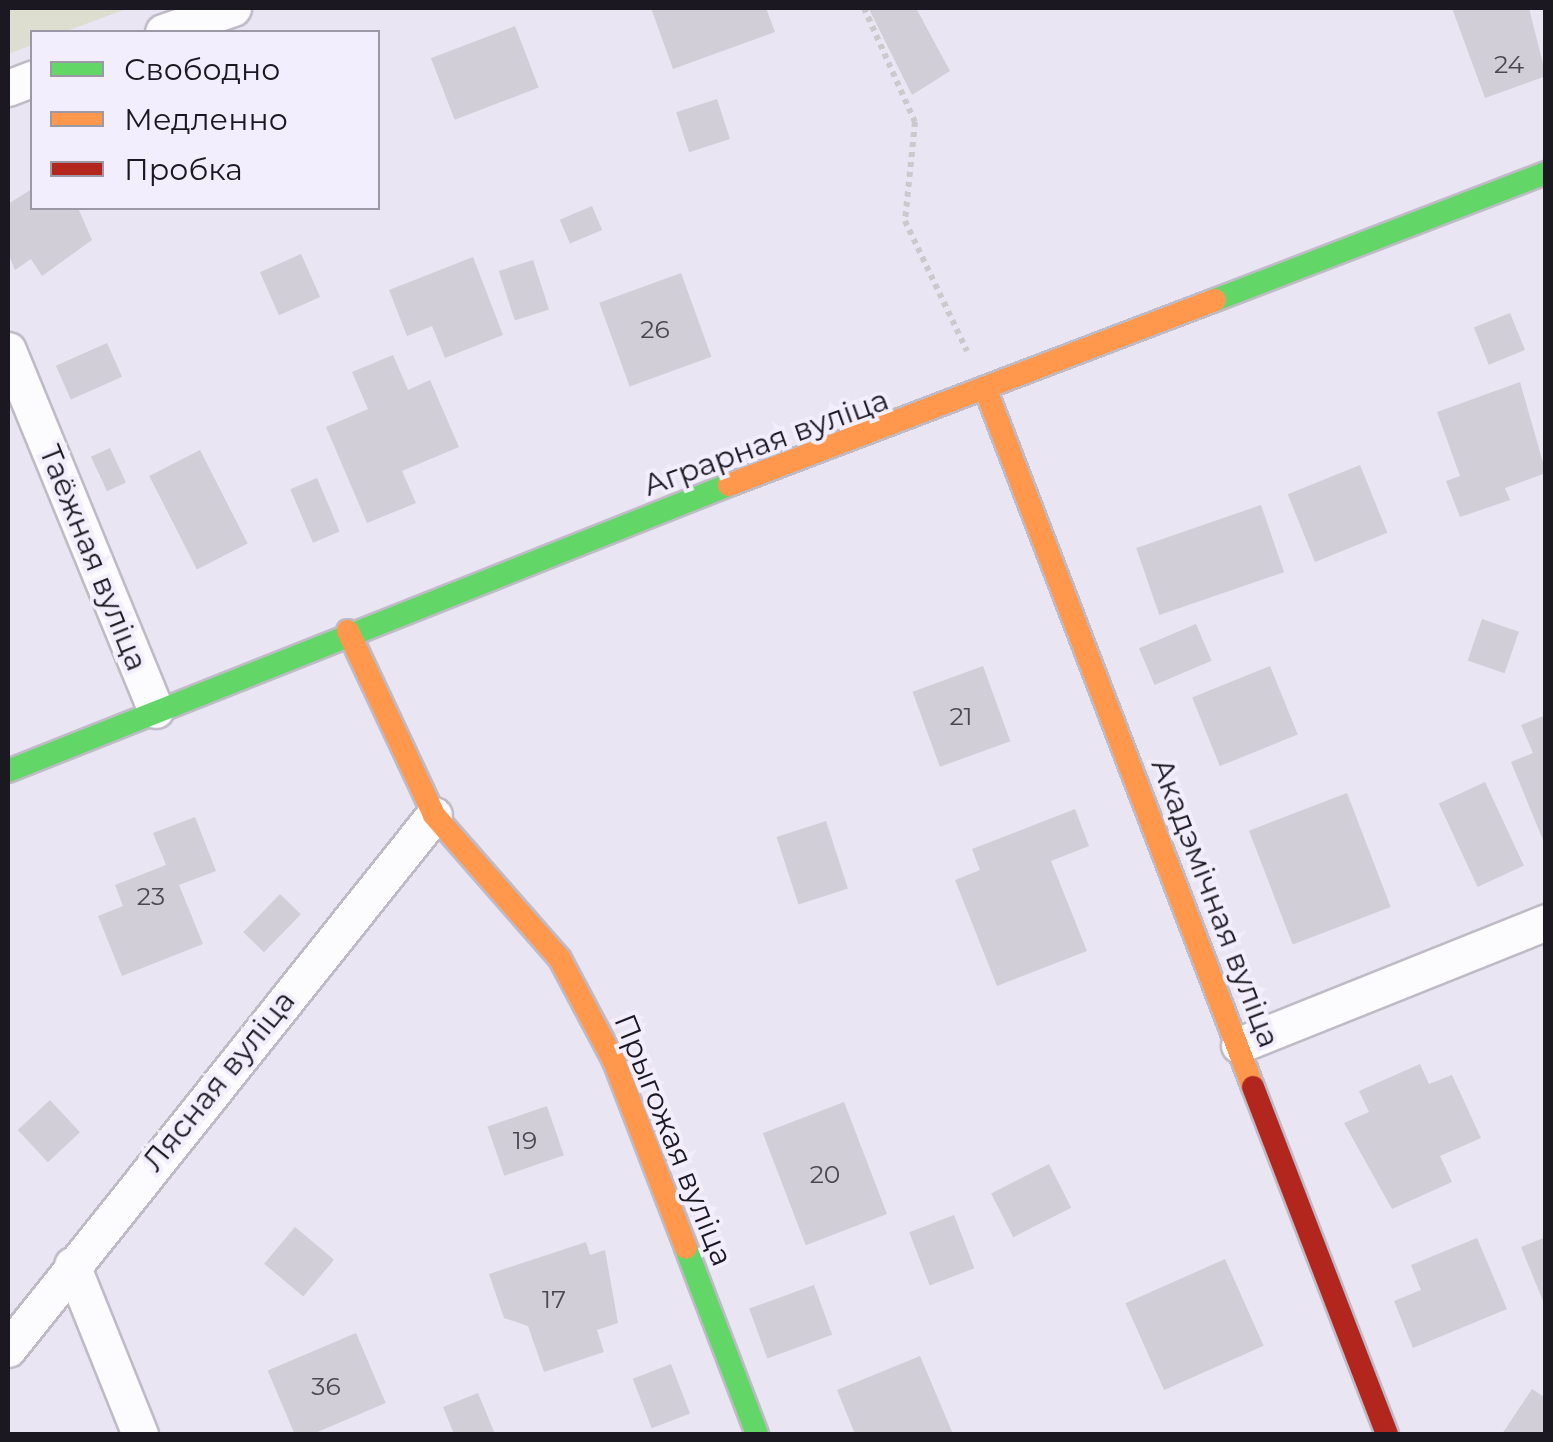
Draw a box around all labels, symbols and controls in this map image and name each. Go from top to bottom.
legend [30,30,380,210]
house number: 24 [1494,49,1524,79]
text: Свободно [124,51,280,88]
text: Медленно [124,101,288,138]
text: Пробка [124,151,243,188]
house number: 26 [640,314,670,344]
street label: Аграрная вуліца [638,382,894,504]
street label: Таёжная вуліца [31,440,155,676]
house number: 21 [949,701,973,731]
street label: Акадэмічная вуліца [1143,753,1287,1053]
house number: 23 [137,881,165,911]
street label: Лясная вуліца [135,983,303,1179]
street label: Прыгожая вуліца [606,1009,740,1271]
house number: 19 [513,1125,537,1155]
house number: 20 [810,1159,840,1189]
house number: 17 [542,1284,566,1314]
house number: 36 [311,1371,341,1401]

